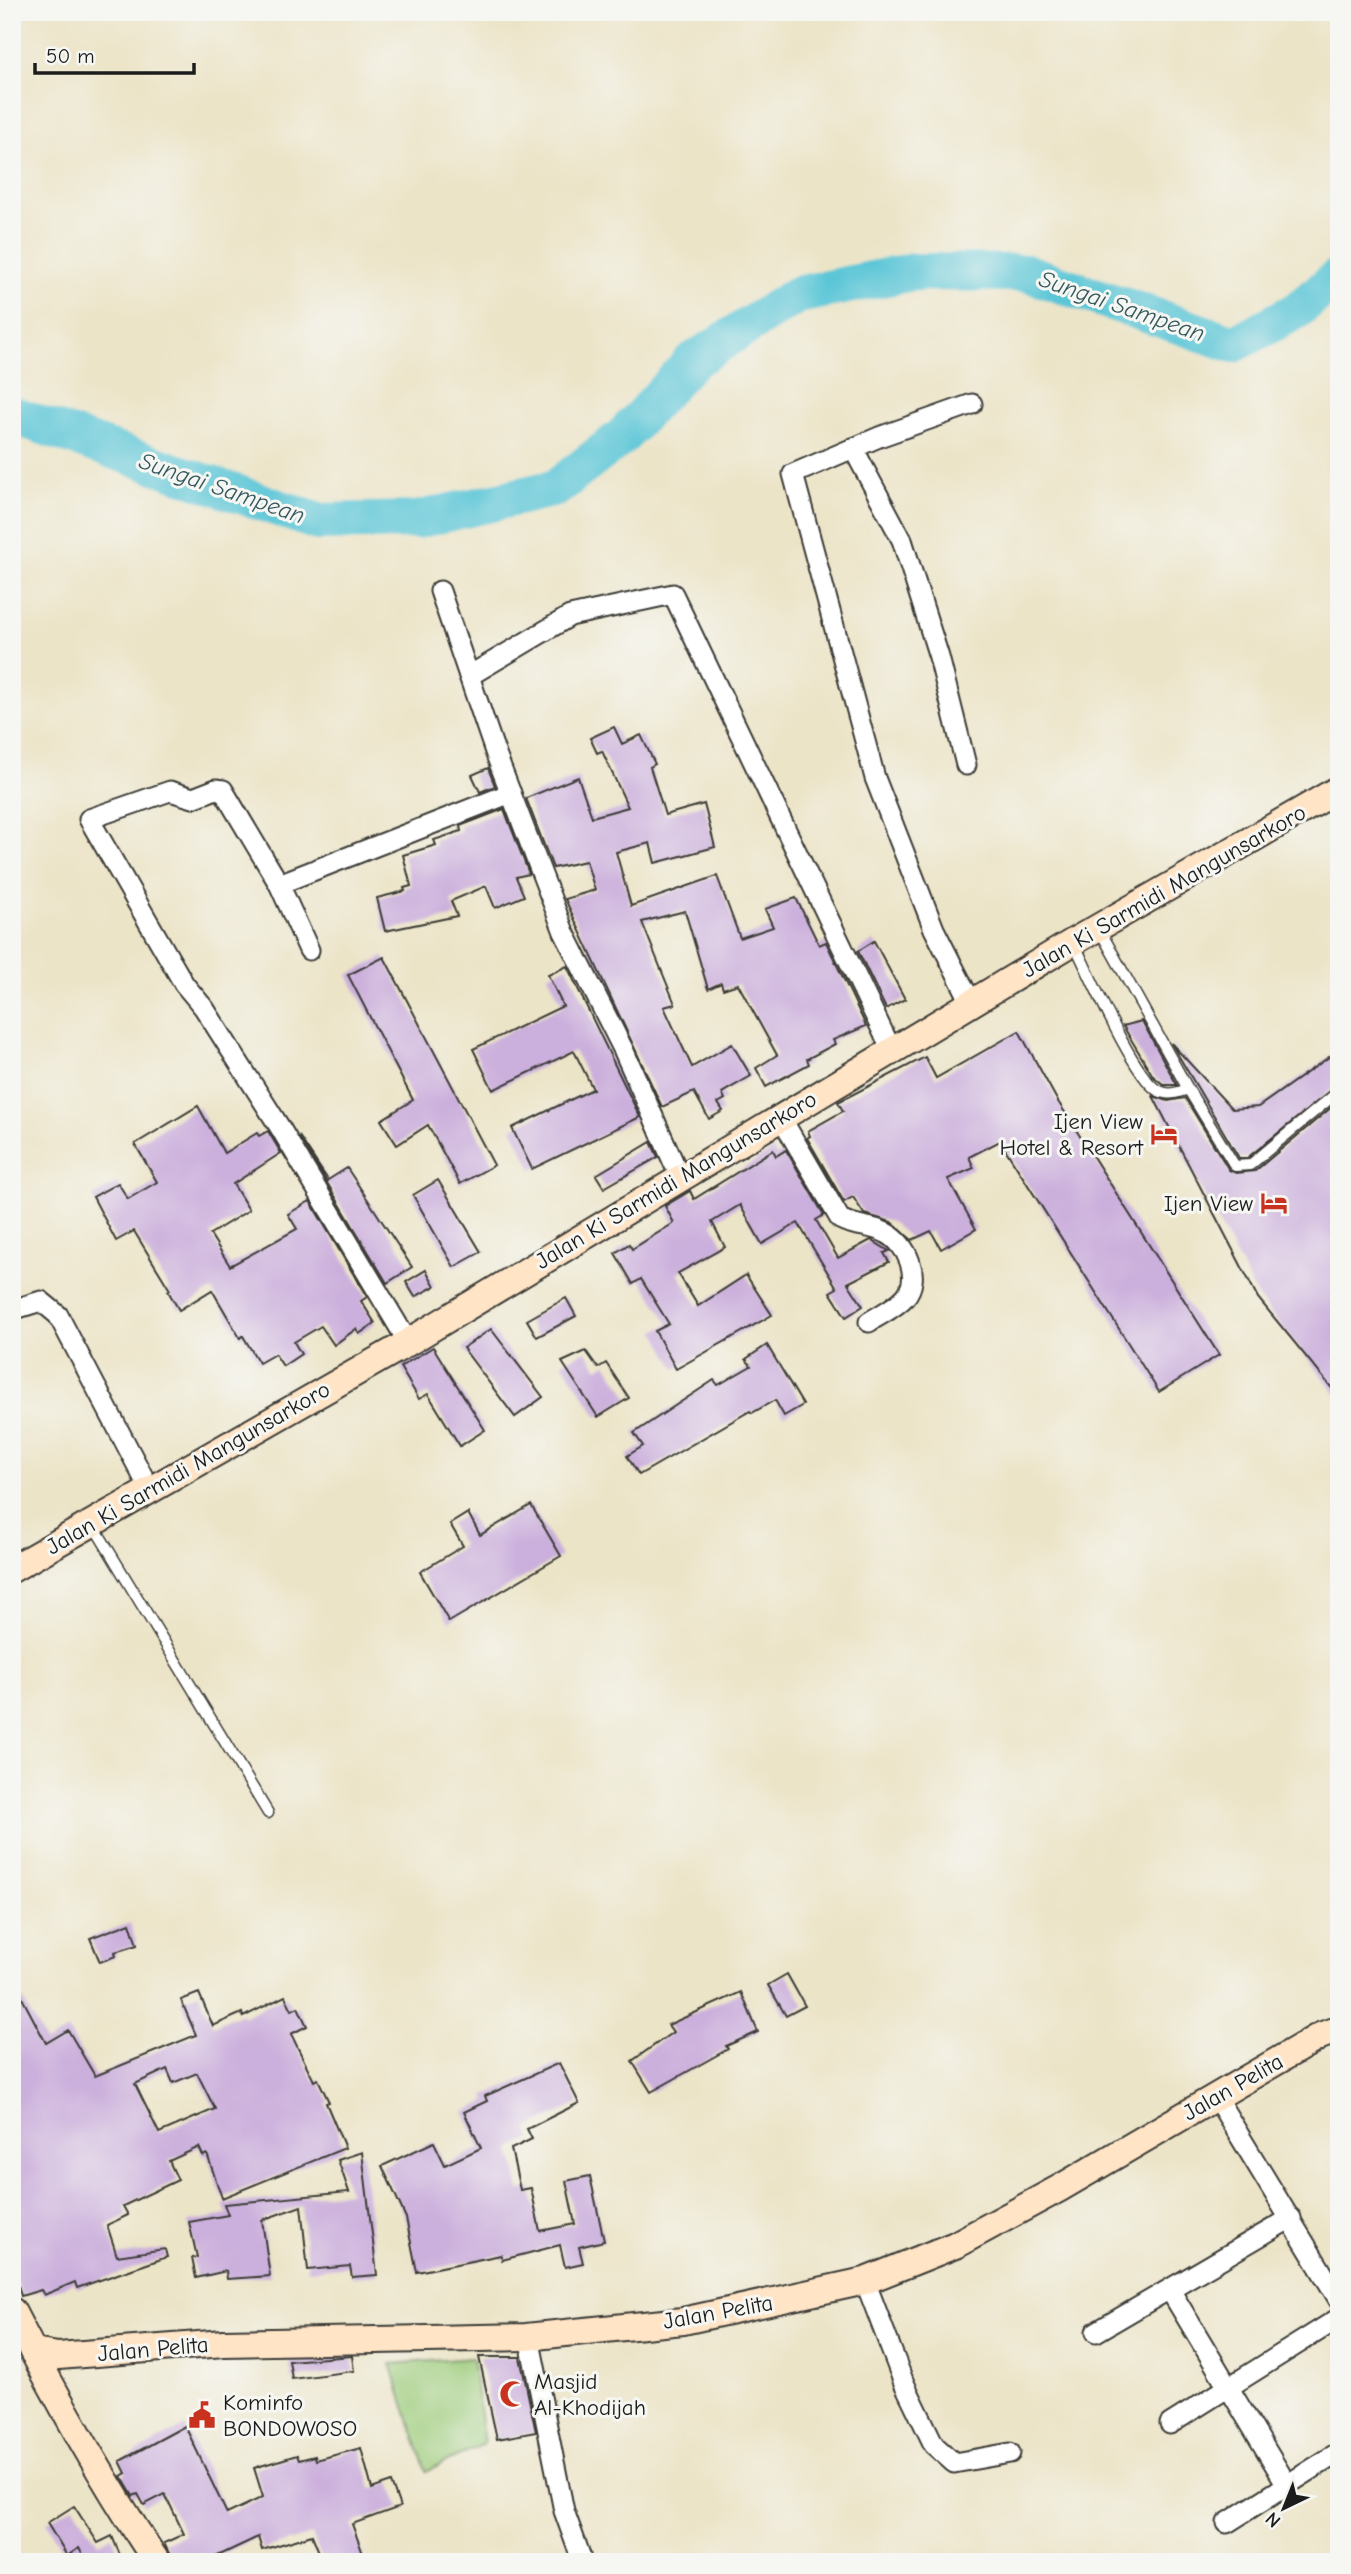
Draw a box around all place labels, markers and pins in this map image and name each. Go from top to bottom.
place label: Ijen View Hotel & Resort [999,1108,1144,1161]
hotel icon: Ijen View Hotel & Resort [1149,1119,1179,1149]
hotel icon: Ijen View [1259,1188,1289,1218]
place label: Ijen View [1164,1190,1253,1217]
place label: Masjid Al-Khodijah [534,2368,646,2421]
mosque icon: Masjid Al-Khodijah [498,2379,528,2409]
place label: Kominfo BONDOWOSO [223,2389,357,2442]
public building icon: Kominfo BONDOWOSO [187,2400,217,2430]

